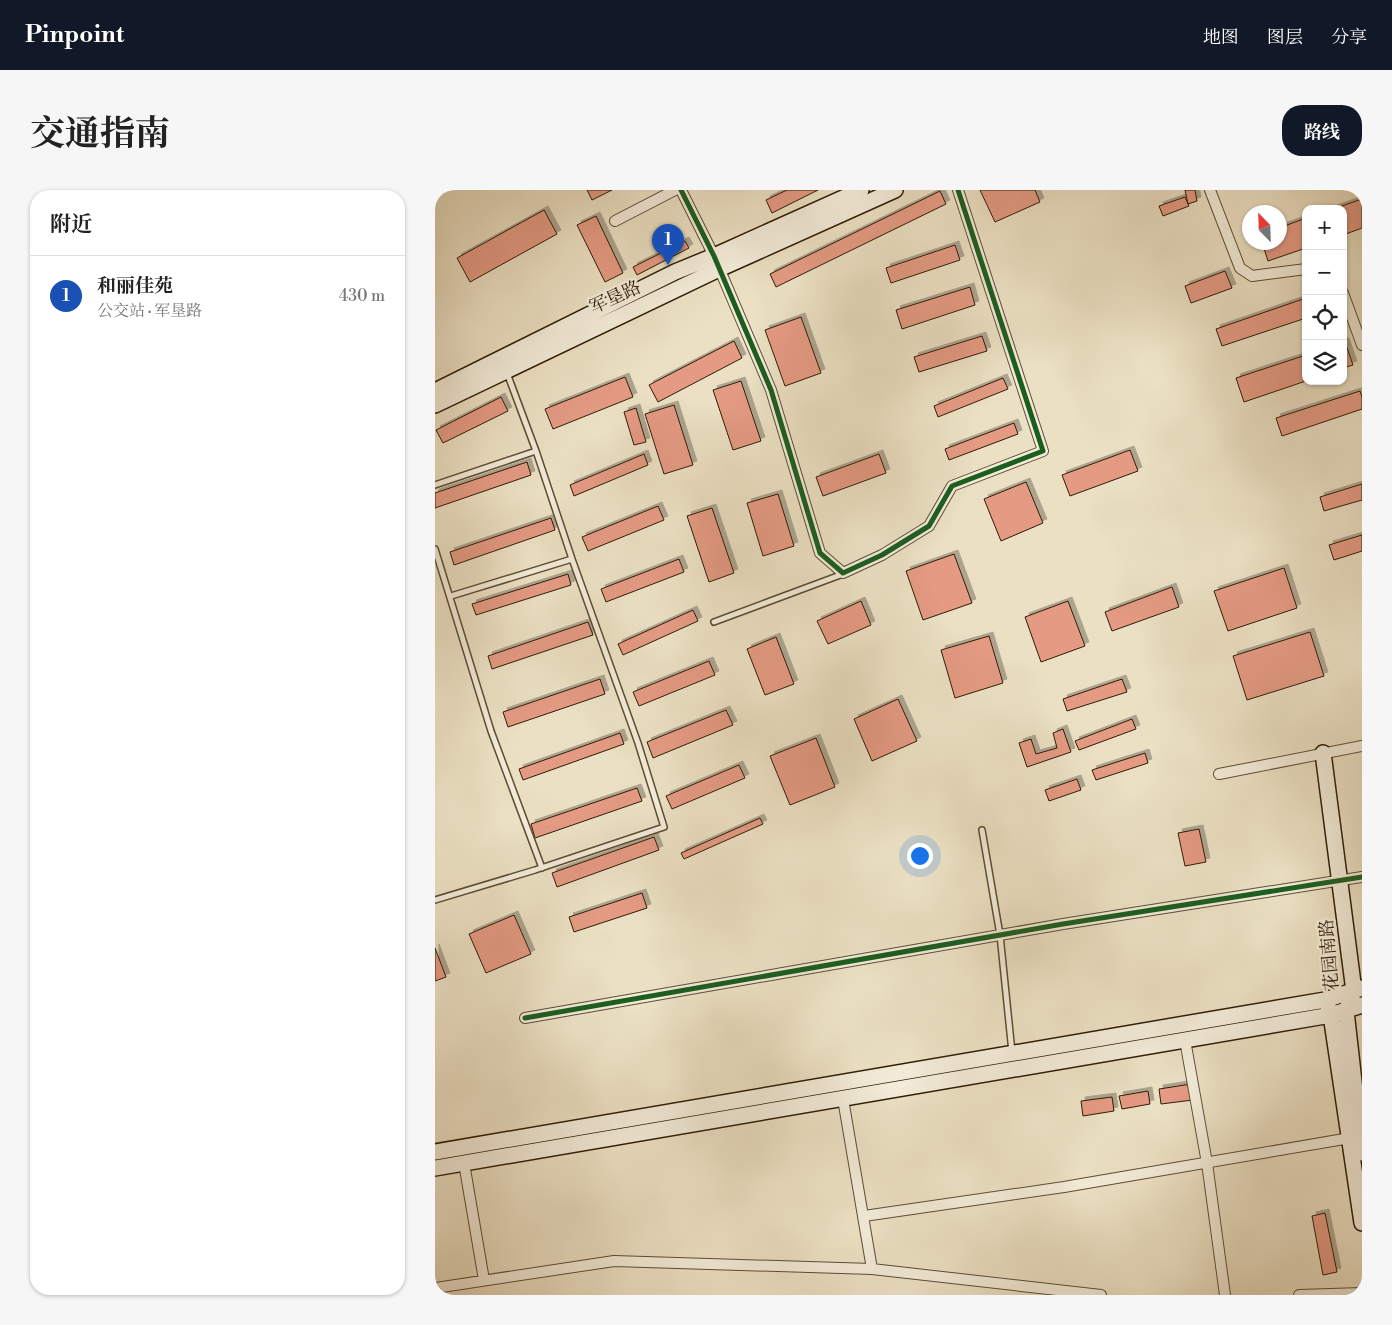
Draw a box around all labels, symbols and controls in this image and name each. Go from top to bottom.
text: Pinpoint [25,20,124,50]
text: 地图 [1203,26,1239,49]
text: 图层 [1267,26,1303,49]
text: 分享 [1331,26,1367,49]
button: 路线 [1282,105,1362,156]
text: 交通指南 [30,113,170,156]
north arrow [1242,205,1287,250]
map controls [1302,205,1347,385]
button: + [1302,205,1347,250]
text: 附近 [50,212,92,238]
pin: 1 [652,224,684,265]
button: − [1302,250,1347,295]
text: 和丽佳苑 [97,274,173,298]
street label: 军垦路 [586,276,645,319]
text: 1 [62,286,70,306]
text: 430 m [339,286,385,306]
button: locate [1302,295,1347,340]
text: 公交站 · 军垦路 [97,301,202,321]
button: layers [1302,340,1347,385]
your location [907,843,933,869]
street label: 花园南路 [1315,918,1344,992]

